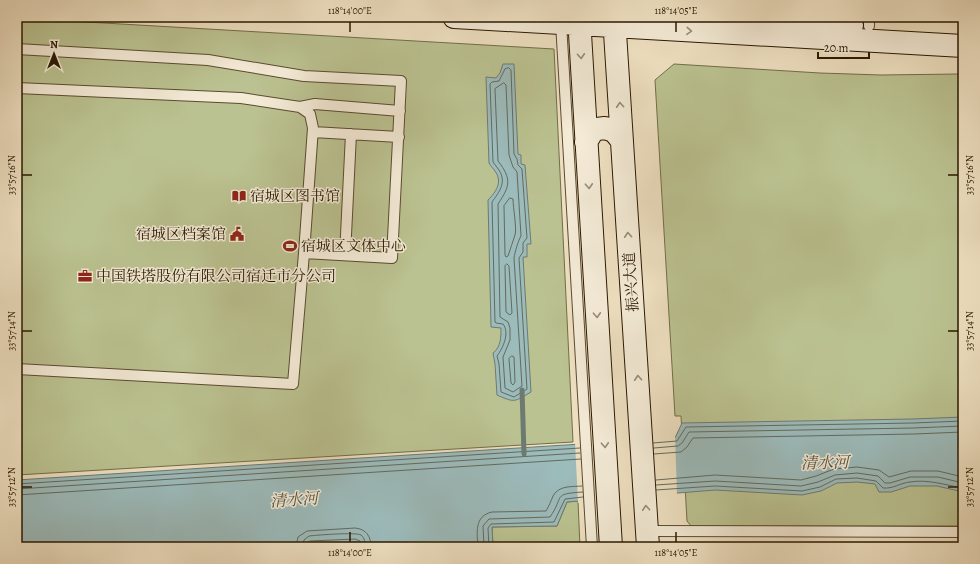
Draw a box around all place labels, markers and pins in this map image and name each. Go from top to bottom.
place label: 宿城区图书馆 [250,186,340,206]
library icon: 宿城区图书馆 [231,188,247,204]
place label: 宿城区档案馆 [136,224,226,244]
public building icon: 宿城区档案馆 [229,226,245,242]
place label: 宿城区文体中心 [301,236,406,256]
sports icon: 宿城区文体中心 [282,238,298,254]
place label: 中国铁塔股份有限公司宿迁市分公司 [96,266,336,286]
office icon: 中国铁塔股份有限公司宿迁市分公司 [77,268,93,284]

